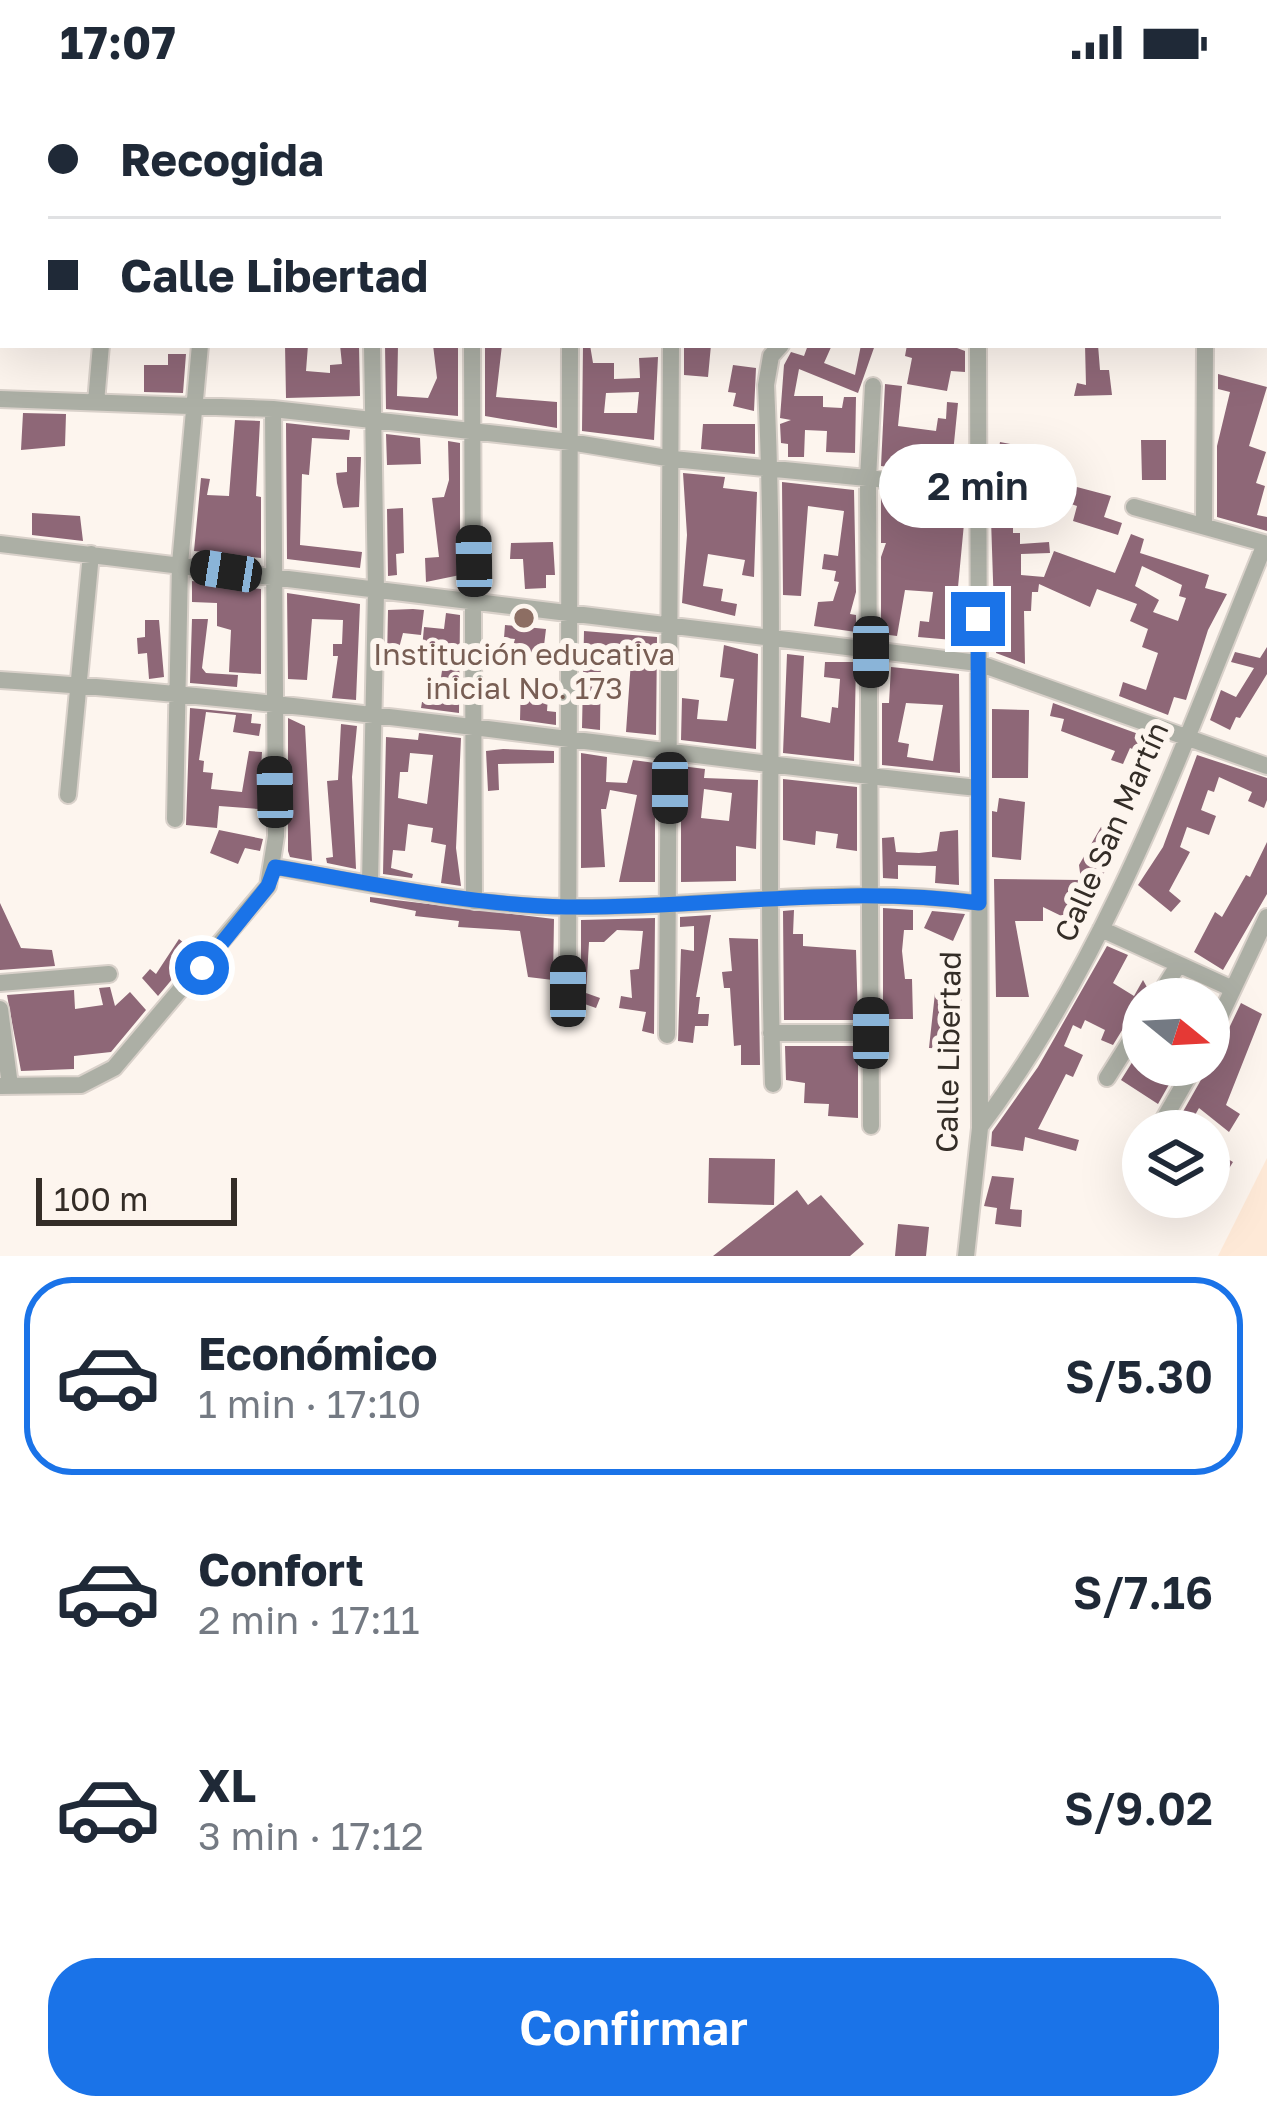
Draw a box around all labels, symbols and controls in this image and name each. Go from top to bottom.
text: 17:07 [60,15,176,69]
text: Recogida [120,132,324,186]
text: Calle Libertad [120,248,428,302]
callout: 2 min [879,445,1077,529]
text: 2 min [927,462,1029,509]
car [455,525,493,597]
car [188,548,264,594]
route end [951,592,1005,646]
marker: Institución educativa inicial No. 173 [511,605,537,631]
car [853,616,889,688]
place label: Institución educativa inicial No. 173 [373,636,675,706]
street label: Calle San Martín [1046,716,1176,947]
car [652,752,688,824]
car [256,756,294,828]
route start [175,941,229,995]
street label: Calle Libertad [928,951,968,1153]
car [550,955,586,1027]
north arrow [1122,978,1230,1086]
map controls [1122,978,1230,1218]
car [853,997,889,1069]
button: layers [1122,1110,1230,1218]
scale bar [36,1172,237,1225]
text: 100 m [54,1179,148,1218]
icon: car [54,1322,162,1430]
text: Económico [198,1326,438,1380]
text: S/5.30 [1065,1349,1213,1403]
text: 1 min · 17:10 [198,1380,421,1427]
icon: car [54,1538,162,1646]
text: Confort [198,1542,364,1596]
text: S/7.16 [1073,1565,1213,1619]
text: 2 min · 17:11 [198,1596,420,1643]
icon: car [54,1754,162,1862]
text: XL [198,1758,256,1812]
text: S/9.02 [1064,1781,1213,1835]
text: 3 min · 17:12 [198,1812,424,1859]
button: Confirmar [48,1958,1219,2096]

